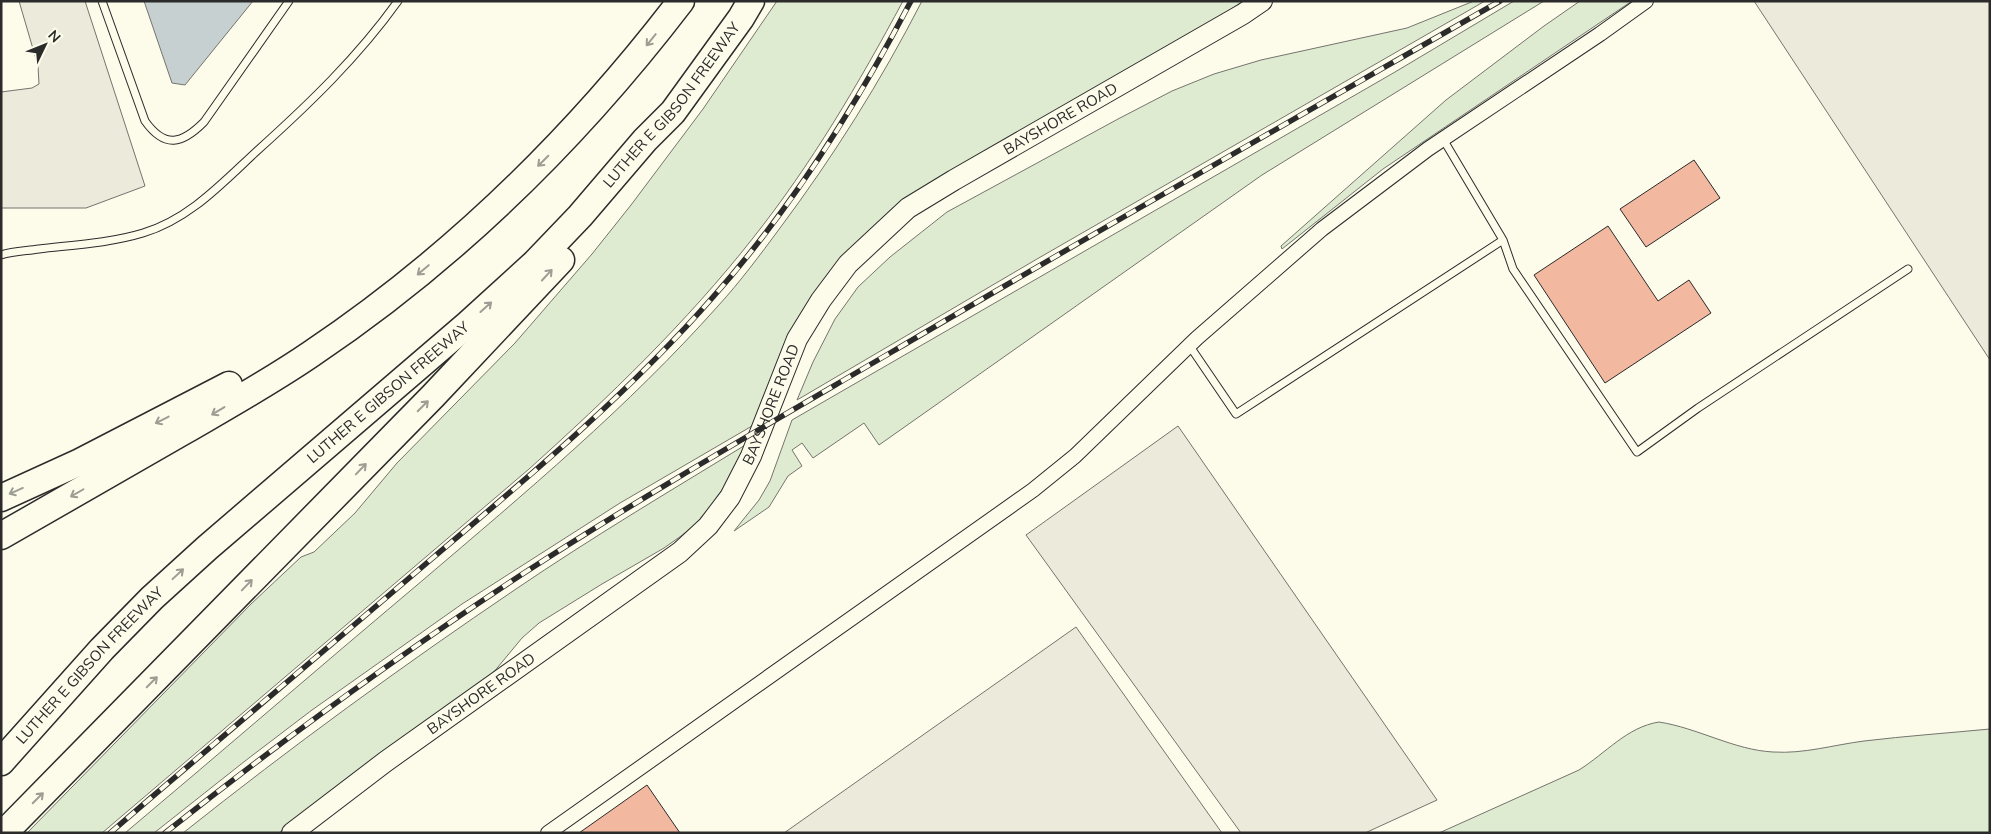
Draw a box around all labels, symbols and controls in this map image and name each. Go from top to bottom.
street label: LUTHER E GIBSON FREEWAY [599,18,744,191]
north arrow [20,20,70,70]
text: N [44,26,65,46]
one-way arrow [646,33,657,46]
street label: BAYSHORE ROAD [1000,78,1121,159]
one-way arrow [537,155,549,167]
one-way arrow [417,265,430,276]
one-way arrow [541,269,553,281]
one-way arrow [480,301,493,313]
street label: LUTHER E GIBSON FREEWAY [303,317,474,467]
street label: BAYSHORE ROAD [738,341,803,468]
one-way arrow [417,400,429,412]
one-way arrow [211,407,225,417]
one-way arrow [155,416,170,425]
one-way arrow [355,463,367,476]
one-way arrow [9,487,24,497]
one-way arrow [70,488,85,498]
one-way arrow [172,568,185,580]
one-way arrow [241,579,253,592]
street label: LUTHER E GIBSON FREEWAY [12,582,168,748]
street label: BAYSHORE ROAD [423,648,539,738]
one-way arrow [146,676,158,688]
one-way arrow [32,792,44,804]

